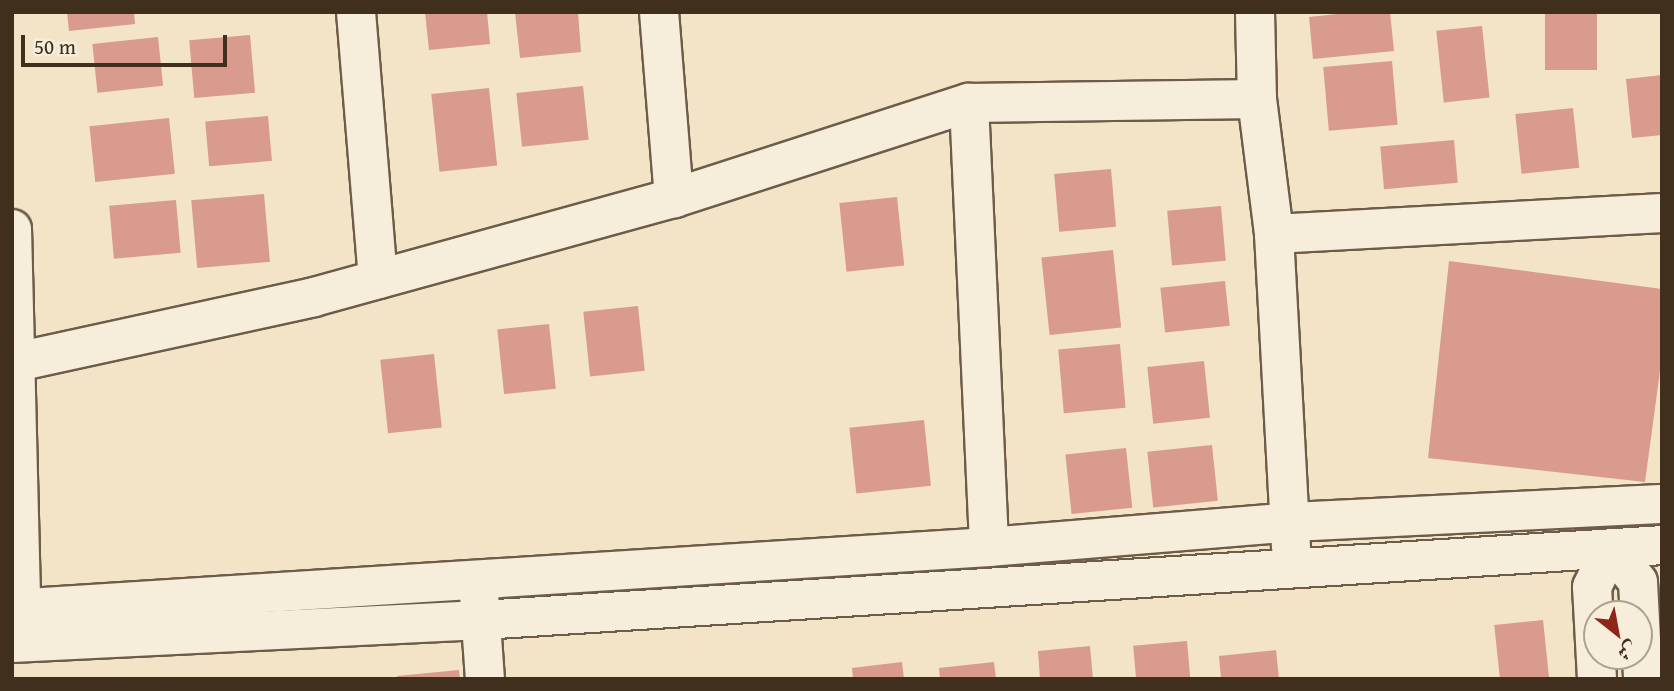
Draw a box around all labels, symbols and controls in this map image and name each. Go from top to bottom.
scale bar [24,21,231,65]
text: 50 m [34,31,76,62]
north arrow [1583,600,1653,670]
text: ش [1612,634,1643,668]

